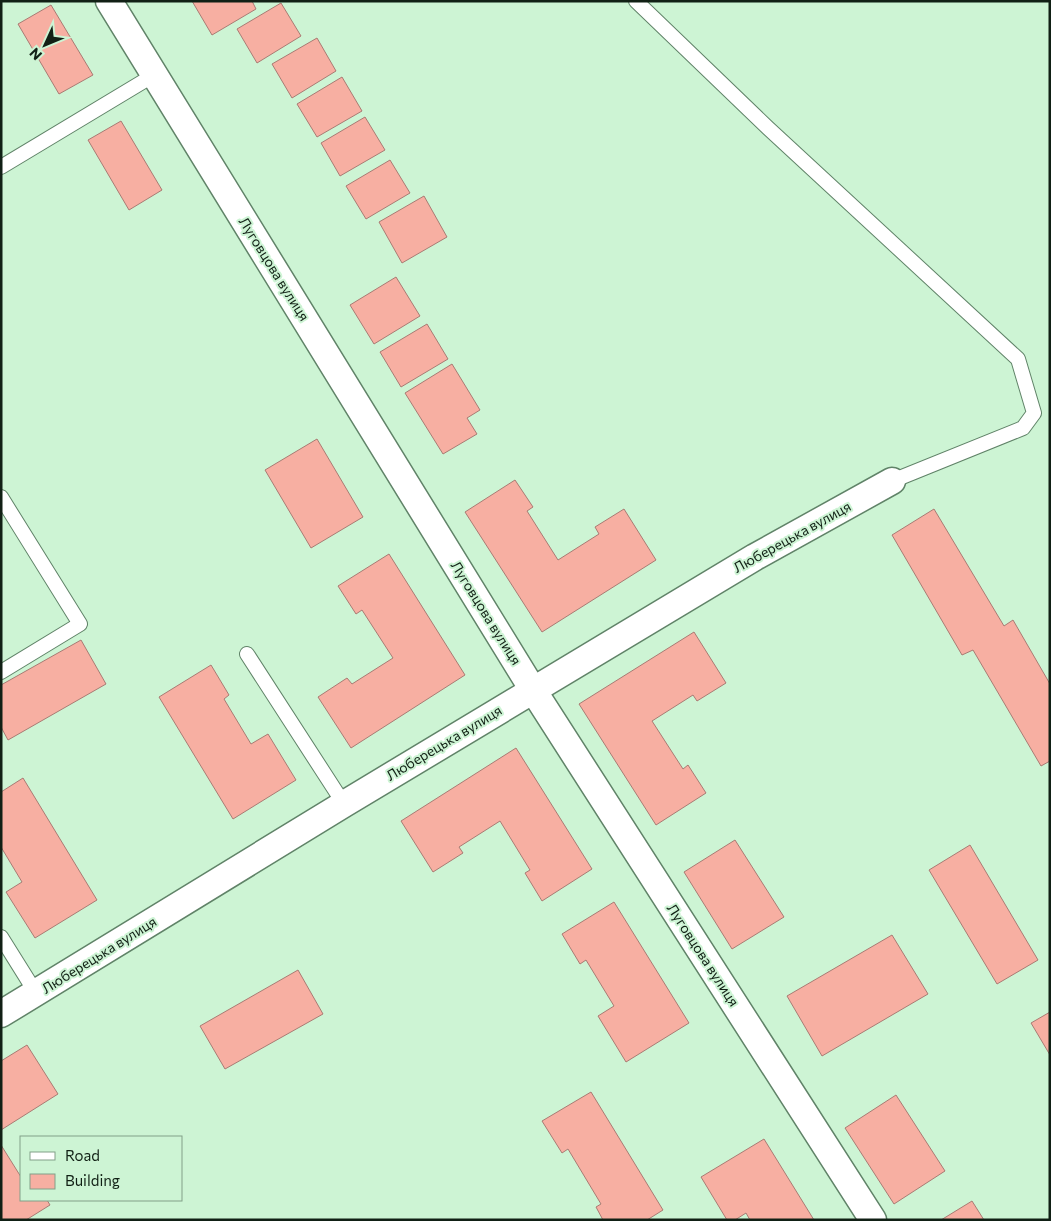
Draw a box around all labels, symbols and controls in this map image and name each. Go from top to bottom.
north arrow [20,20,70,70]
text: N [26,45,45,64]
street label: Луговцова вулиця [236,214,313,324]
street label: Люберецька вулиця [730,497,854,576]
street label: Луговцова вулиця [448,558,525,668]
street label: Люберецька вулиця [383,701,505,784]
street label: Луговцова вулиця [664,900,743,1009]
street label: Люберецька вулиця [38,912,159,997]
legend [20,1136,182,1201]
text: Road [65,1146,100,1164]
text: Building [65,1171,120,1189]

